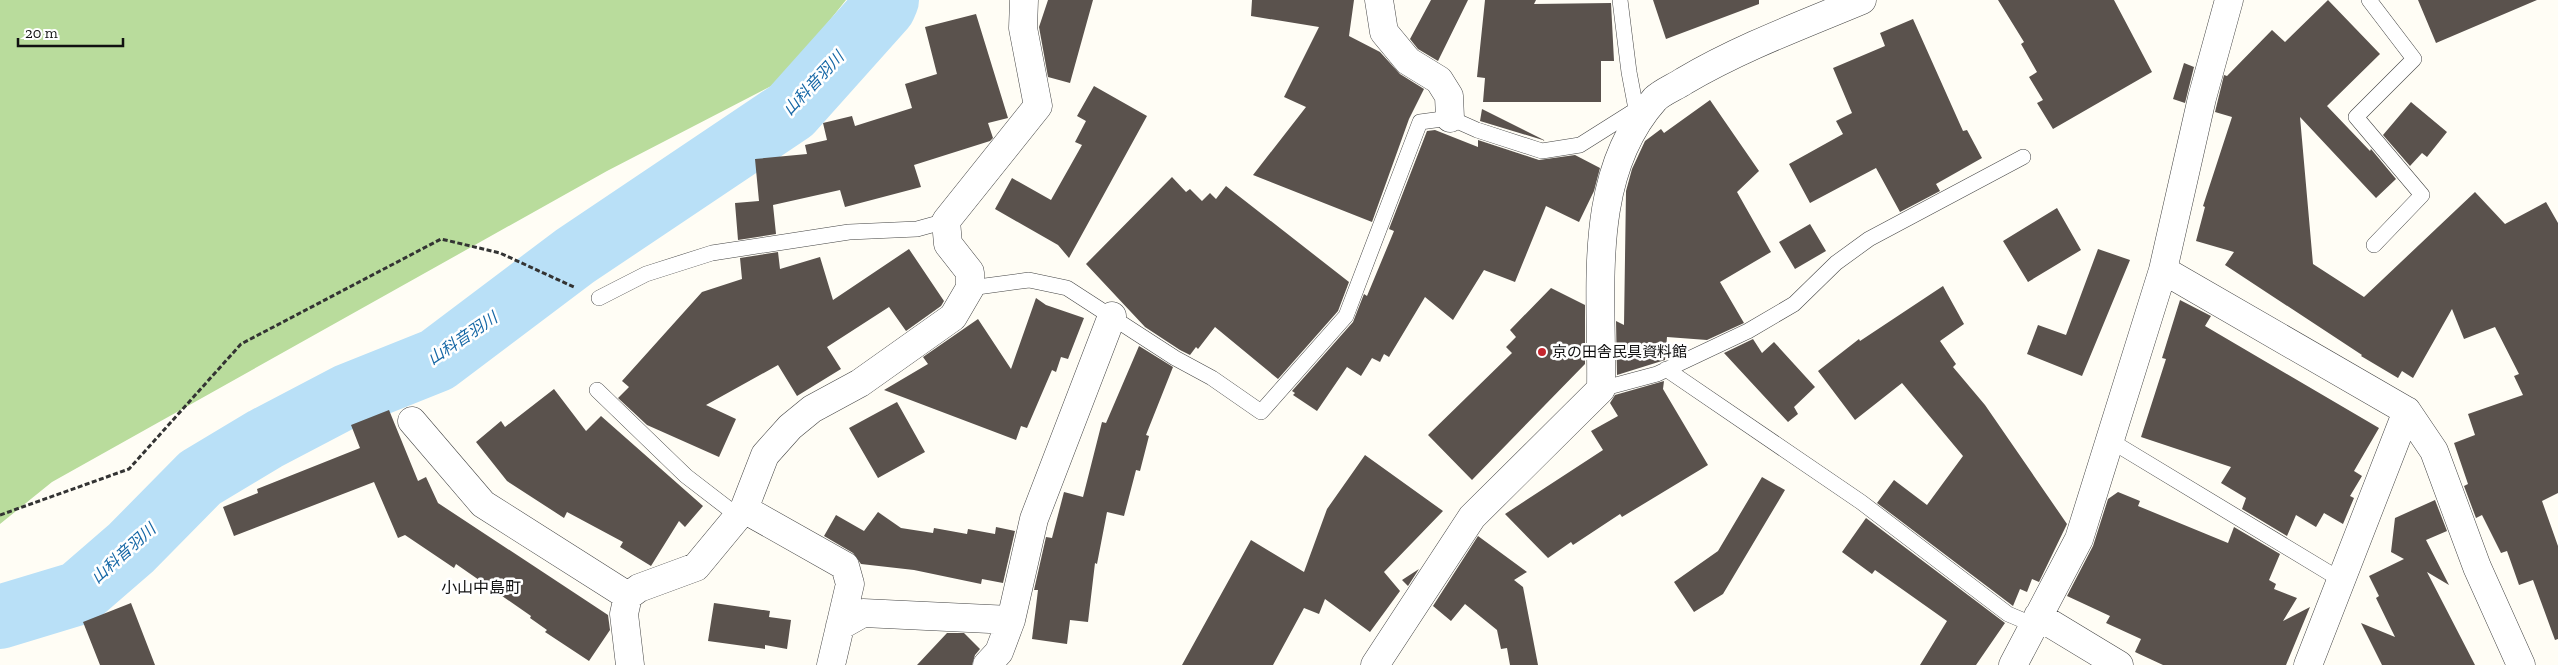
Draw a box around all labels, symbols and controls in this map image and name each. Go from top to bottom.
scale bar [18,15,122,47]
text: 20 m [25,24,58,42]
water label: 山科音羽川 [779,46,849,119]
water label: 山科音羽川 [424,307,502,369]
place label: 京の田舎民具資料館 [1552,343,1687,361]
marker: 京の田舎民具資料館 [1536,346,1548,358]
water label: 山科音羽川 [87,518,161,587]
district label: 小山中島町 [441,578,521,597]

